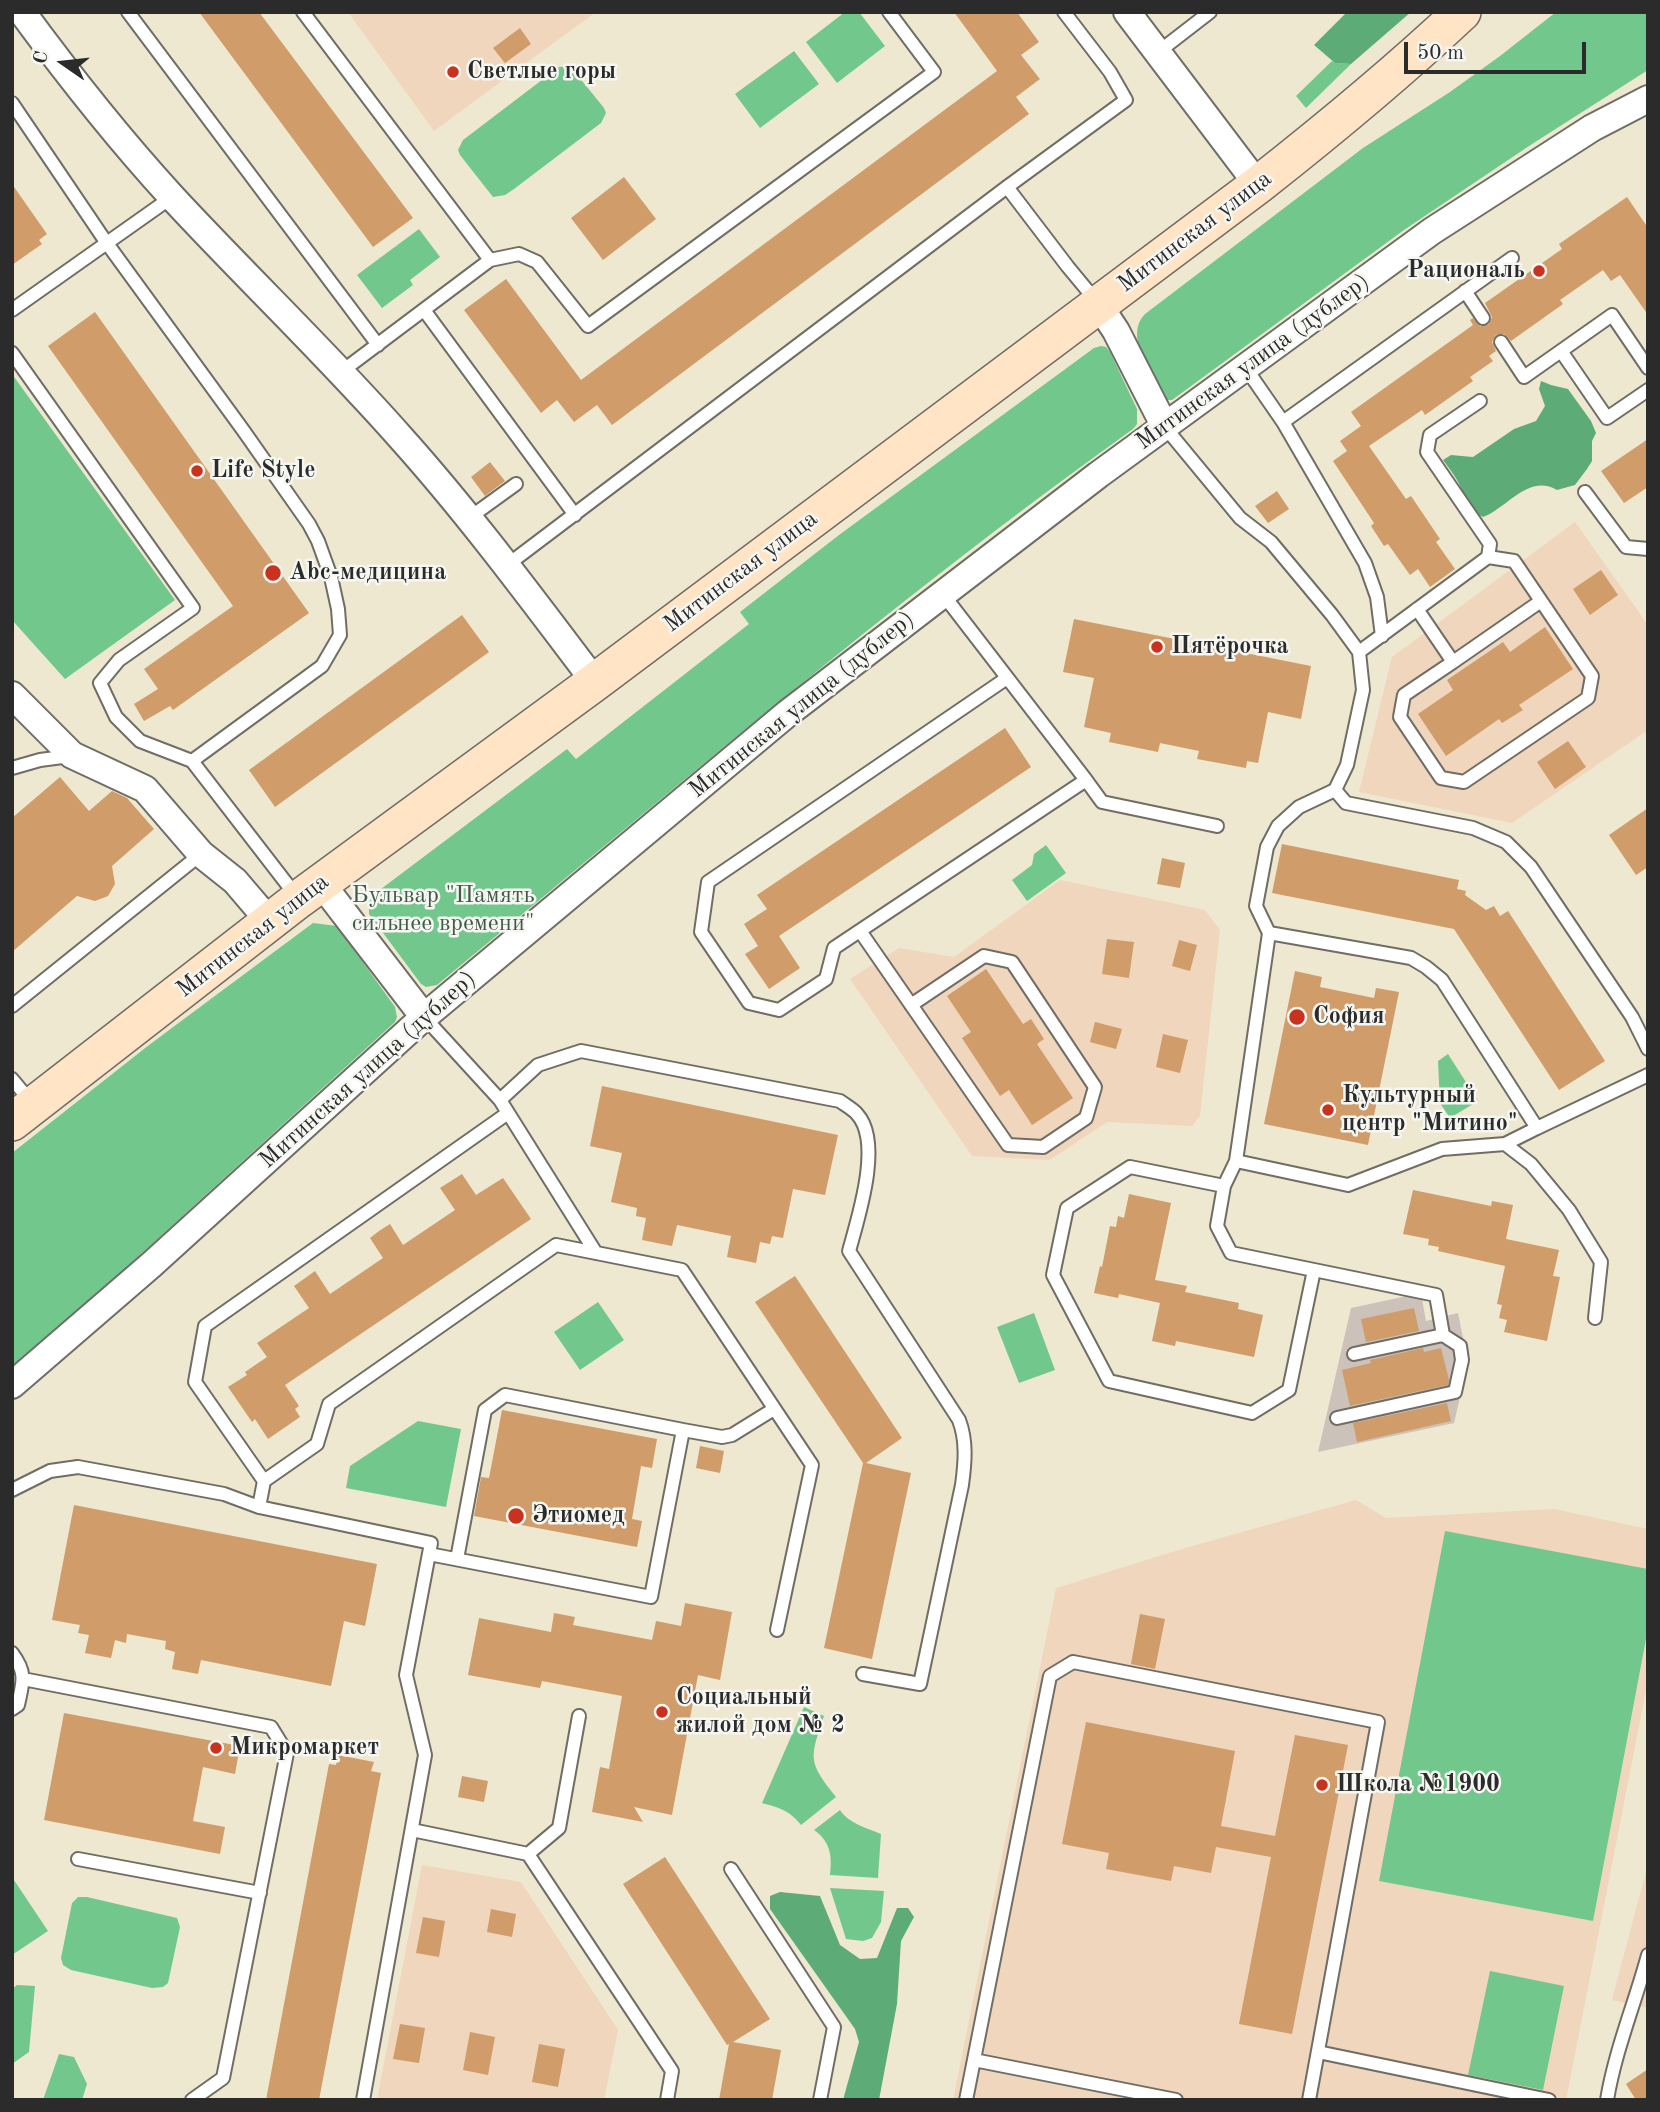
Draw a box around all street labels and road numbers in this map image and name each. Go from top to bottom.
street label: Митинская улица [1112,165,1278,299]
street label: Митинская улица (дублер) [1131,268,1375,456]
street label: Митинская улица [658,505,824,639]
street label: Митинская улица (дублер) [683,605,921,805]
street label: Митинская улица [171,868,335,1004]
street label: Митинская улица (дублер) [254,965,482,1175]

